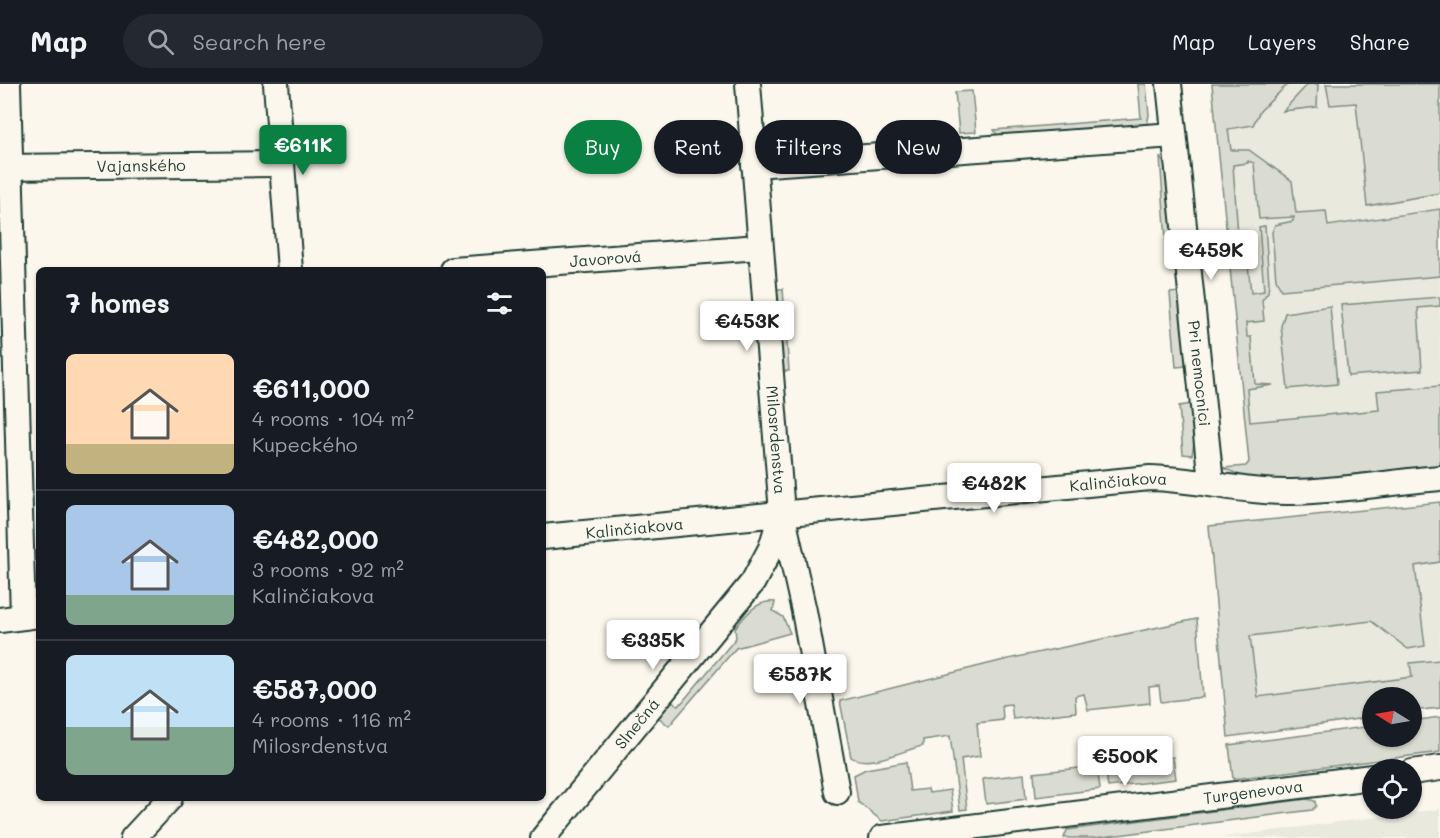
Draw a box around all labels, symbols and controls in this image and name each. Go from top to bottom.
search box [123,14,543,68]
text: Map [30,23,87,59]
icon: search [144,25,177,58]
text: Search here [192,27,326,56]
text: Map [1172,28,1215,55]
text: Layers [1248,28,1317,55]
text: Share [1350,28,1410,55]
chip: Buy [564,120,642,174]
chip: Rent [654,120,743,174]
chip: Filters [755,120,863,174]
chip: New [875,120,962,174]
pin: €611K [261,125,345,176]
text: €611K [273,131,333,157]
street label: Vajanského [96,154,186,176]
pin: €459K [1169,230,1253,281]
text: €459K [1178,236,1244,262]
street label: Javorová [569,245,642,271]
text: 7 homes [66,286,170,320]
icon: filters [483,287,516,320]
pin: €453K [705,301,789,352]
text: €453K [714,307,780,333]
street label: Pri nemocnici [1184,319,1216,427]
text: €611,000 [252,371,370,405]
icon: home [114,378,186,450]
street label: Milosrdenstva [762,385,791,495]
text: 4 rooms · 104 m² [252,405,414,431]
text: Kupeckého [252,431,358,457]
pin: €482K [952,463,1036,514]
street label: Kalinčiakova [1068,467,1168,496]
text: €482K [961,469,1027,495]
street label: Kalinčiakova [585,512,684,543]
text: €482,000 [252,522,378,556]
icon: home [114,529,186,601]
text: 3 rooms · 92 m² [252,556,404,582]
text: Kalinčiakova [252,582,375,608]
pin: €335K [611,620,695,671]
text: €335K [620,626,686,652]
pin: €587K [758,654,842,705]
text: €587K [768,660,832,686]
text: €587,000 [252,672,377,706]
icon: home [114,679,186,751]
north arrow [1362,687,1422,747]
map controls [1362,687,1422,819]
street label: Slnečná [609,693,664,753]
text: 4 rooms · 116 m² [252,706,411,732]
text: Milosrdenstva [252,732,388,758]
pin: €500K [1083,736,1167,787]
text: €500K [1092,742,1158,768]
button: locate [1362,759,1422,819]
street label: Turgenevova [1202,775,1304,808]

